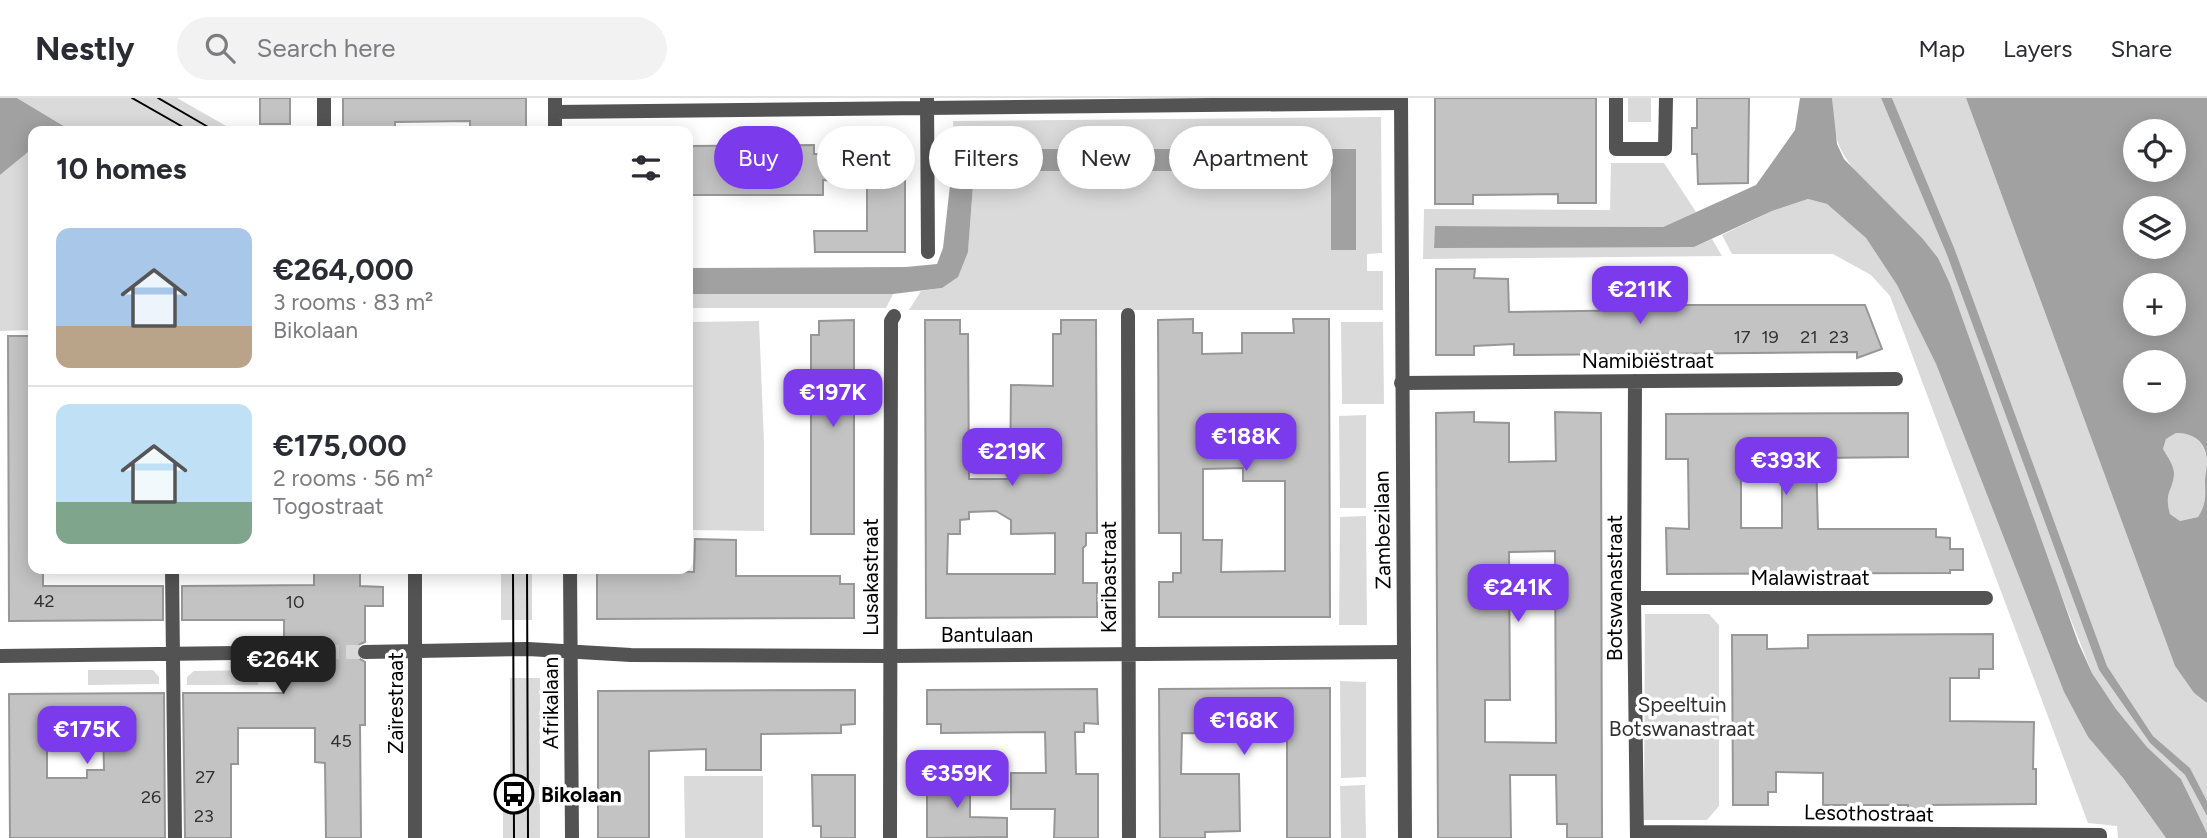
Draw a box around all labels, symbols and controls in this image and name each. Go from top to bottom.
search box [177,17,667,80]
text: Nestly [35,29,135,68]
icon: search [201,29,239,67]
text: Search here [257,32,395,64]
text: Map [1918,34,1965,63]
text: Layers [2003,34,2072,63]
text: Share [2110,34,2172,63]
map controls [2123,119,2186,413]
button: locate [2123,119,2186,182]
chip: Buy [714,126,803,189]
chip: Rent [817,126,915,189]
chip: Filters [929,126,1043,189]
chip: New [1057,126,1155,189]
chip: Apartment [1169,126,1333,189]
icon: filters [627,149,665,187]
text: 10 homes [56,150,187,187]
button: layers [2123,196,2186,259]
text: €264,000 [273,251,414,288]
icon: home [112,256,196,340]
pin: €211K [1591,266,1689,326]
button: + [2123,273,2186,336]
text: €211K [1608,275,1672,303]
text: 3 rooms · 83 m² [273,288,433,316]
text: Bikolaan [273,316,358,344]
house number: 17 [1733,326,1751,348]
house number: 19 [1761,326,1779,348]
house number: 21 [1800,326,1818,348]
house number: 23 [1829,326,1849,348]
street label: Namibiëstraat [1582,348,1714,373]
button: − [2123,350,2186,413]
pin: €197K [784,370,882,429]
text: €197K [799,378,867,406]
pin: €188K [1197,414,1295,473]
text: €188K [1211,422,1281,450]
text: €175,000 [273,427,407,464]
pin: €219K [963,428,1061,488]
icon: home [112,432,196,516]
text: €219K [978,437,1046,465]
pin: €393K [1737,438,1835,497]
text: €393K [1751,446,1821,474]
text: 2 rooms · 56 m² [273,464,433,492]
street label: Zambezilaan [1368,470,1396,590]
text: Togostraat [273,492,384,520]
street label: Botswanastraat [1602,515,1627,661]
street label: Lusakastraat [858,518,883,636]
street label: Karibastraat [1096,521,1121,633]
pin: €241K [1469,564,1567,624]
street label: Malawistraat [1750,565,1870,590]
text: €241K [1484,573,1552,601]
house number: 42 [33,590,55,612]
house number: 10 [286,591,304,613]
street label: Bantulaan [941,622,1033,647]
pin: €264K [234,636,332,696]
text: €264K [247,645,319,673]
street label: Zaïrestraat [383,652,408,754]
street label: Afrikalaan [538,657,563,749]
park label: Speeltuin Botswanastraat [1609,692,1755,741]
pin: €168K [1195,698,1293,757]
pin: €175K [38,706,136,766]
text: €168K [1210,706,1278,734]
text: €175K [53,715,121,743]
house number: 45 [330,730,352,752]
pin: €359K [908,750,1006,810]
text: €359K [922,759,992,787]
house number: 27 [195,766,215,788]
bus stop icon: Bikolaan [493,773,535,815]
place label: Bikolaan [541,782,622,807]
house number: 26 [141,786,161,808]
street label: Lesothostraat [1804,799,1934,827]
house number: 23 [194,805,214,827]

